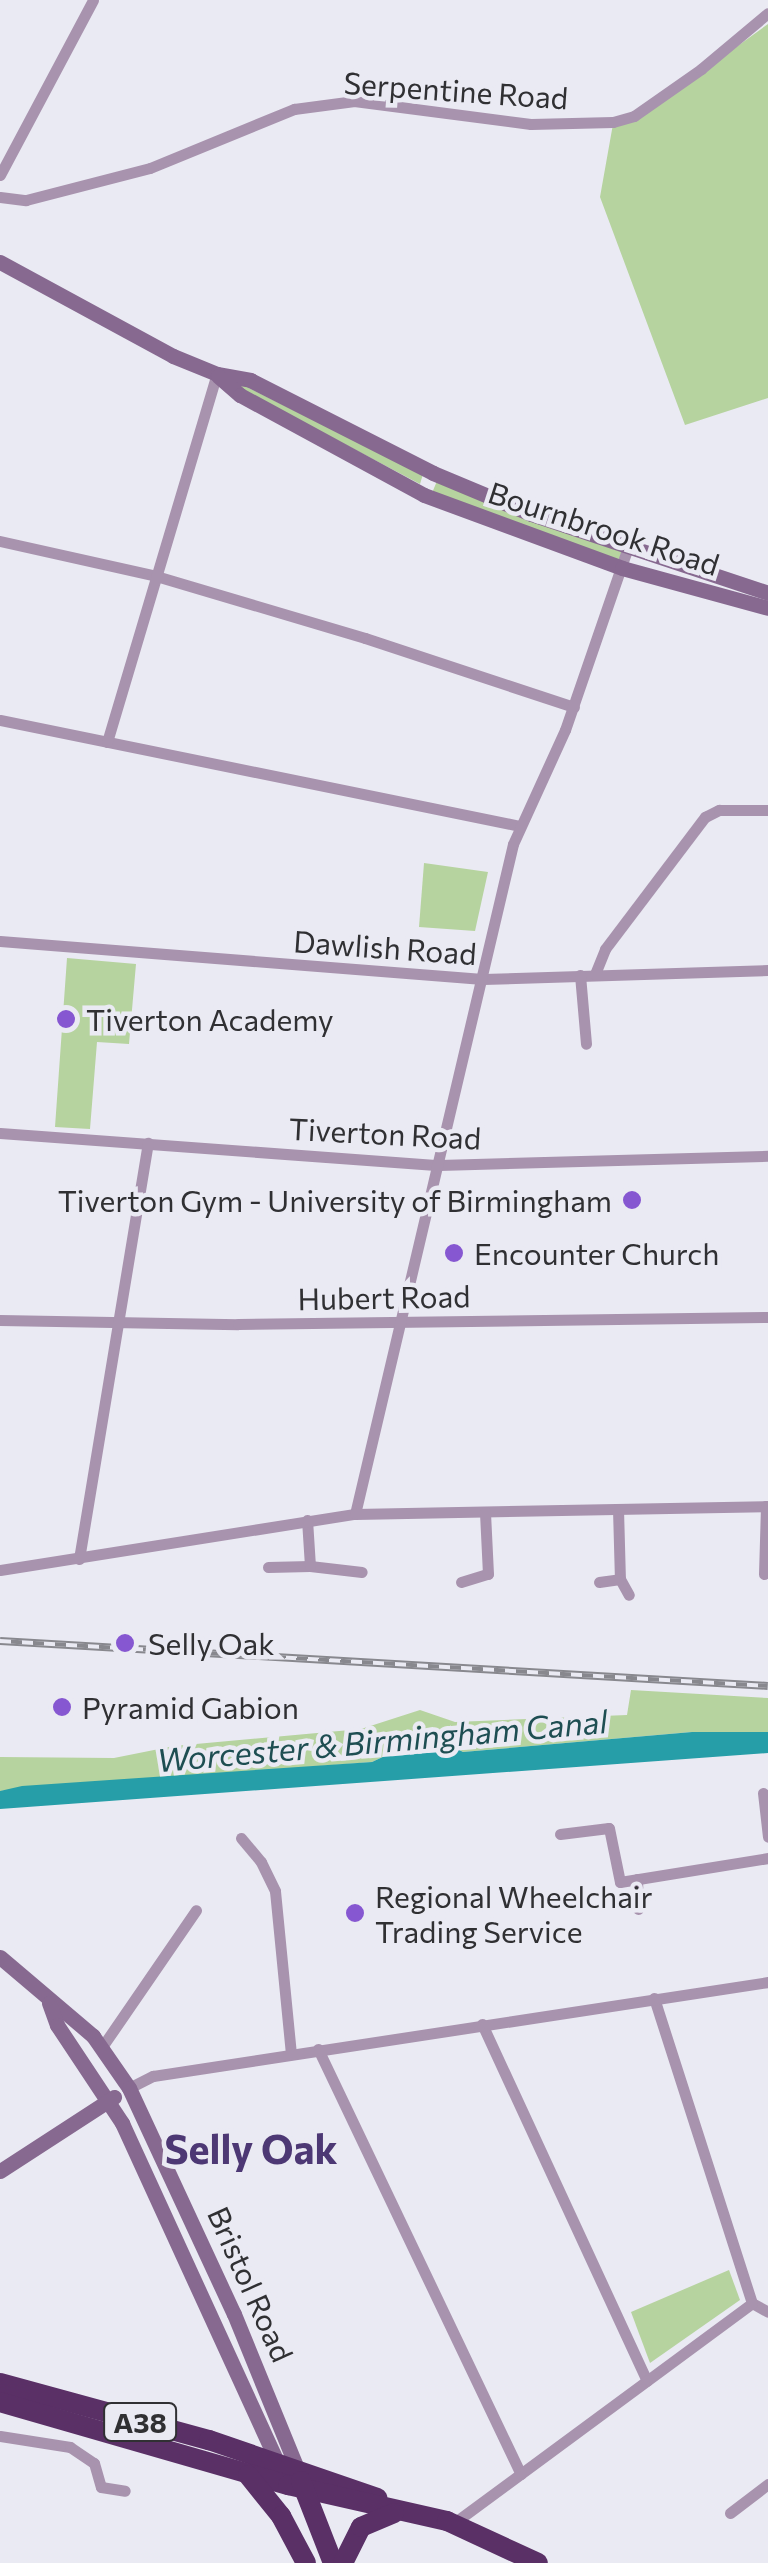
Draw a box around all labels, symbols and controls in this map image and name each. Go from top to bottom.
street label: Serpentine Road [343,64,569,116]
street label: Bournbrook Road [484,474,724,582]
street label: Dawlish Road [292,923,478,971]
place label: Tiverton Academy [86,1001,334,1037]
marker: Tiverton Academy [55,1008,77,1030]
street label: Tiverton Road [288,1110,482,1156]
place label: Tiverton Gym - University of Birmingham [58,1182,612,1218]
marker: Tiverton Gym - University of Birmingham [621,1189,643,1211]
place label: Encounter Church [474,1235,719,1271]
marker: Encounter Church [443,1242,465,1264]
street label: Hubert Road [297,1277,471,1317]
place label: Selly Oak [148,1625,274,1661]
marker: Selly Oak [112,1630,138,1656]
place label: Pyramid Gabion [82,1689,299,1725]
marker: Pyramid Gabion [51,1696,73,1718]
water label: Worcester & Birmingham Canal [155,1701,609,1779]
place label: Regional Wheelchair Trading Service [375,1878,653,1948]
marker: Regional Wheelchair Trading Service [344,1902,366,1924]
district label: Selly Oak [164,2124,338,2172]
street label: Bristol Road [201,2201,301,2367]
road number: A38 [102,2399,178,2445]

